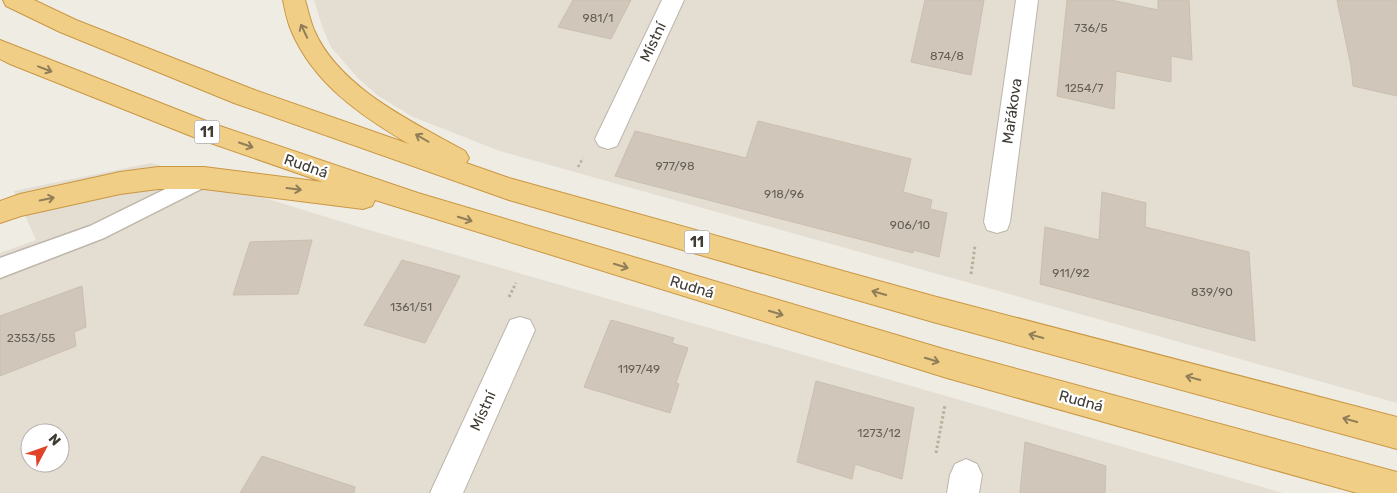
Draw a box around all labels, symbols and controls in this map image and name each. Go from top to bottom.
house number: 981/1 [583,11,613,25]
street label: Místní [636,18,671,65]
house number: 736/5 [1074,21,1108,35]
one-way arrow [299,24,308,39]
house number: 874/8 [930,49,964,63]
one-way arrow [37,65,52,74]
street label: Mařákova [998,77,1026,145]
house number: 1254/7 [1065,81,1103,95]
road number: 11 [194,120,220,144]
one-way arrow [414,133,429,143]
one-way arrow [237,141,253,150]
street label: Rudná [282,150,330,182]
house number: 977/98 [655,159,695,173]
one-way arrow [286,184,302,194]
house number: 918/96 [764,187,804,201]
one-way arrow [39,194,55,203]
one-way arrow [457,214,473,224]
house number: 906/10 [890,218,930,232]
road number: 11 [684,230,710,253]
one-way arrow [612,261,628,271]
house number: 911/92 [1052,266,1090,280]
street label: Rudná [668,272,716,302]
house number: 839/90 [1191,285,1233,299]
one-way arrow [872,288,888,298]
house number: 1361/51 [390,300,432,314]
one-way arrow [768,308,784,318]
house number: 2353/55 [7,331,55,345]
one-way arrow [1028,331,1044,340]
one-way arrow [923,355,939,365]
house number: 1197/49 [618,362,660,376]
one-way arrow [1185,373,1201,382]
street label: Rudná [1057,386,1105,416]
street label: Místní [466,387,500,434]
one-way arrow [1342,415,1358,424]
north arrow [20,423,70,473]
house number: 1273/12 [857,426,901,440]
text: N [45,430,64,449]

